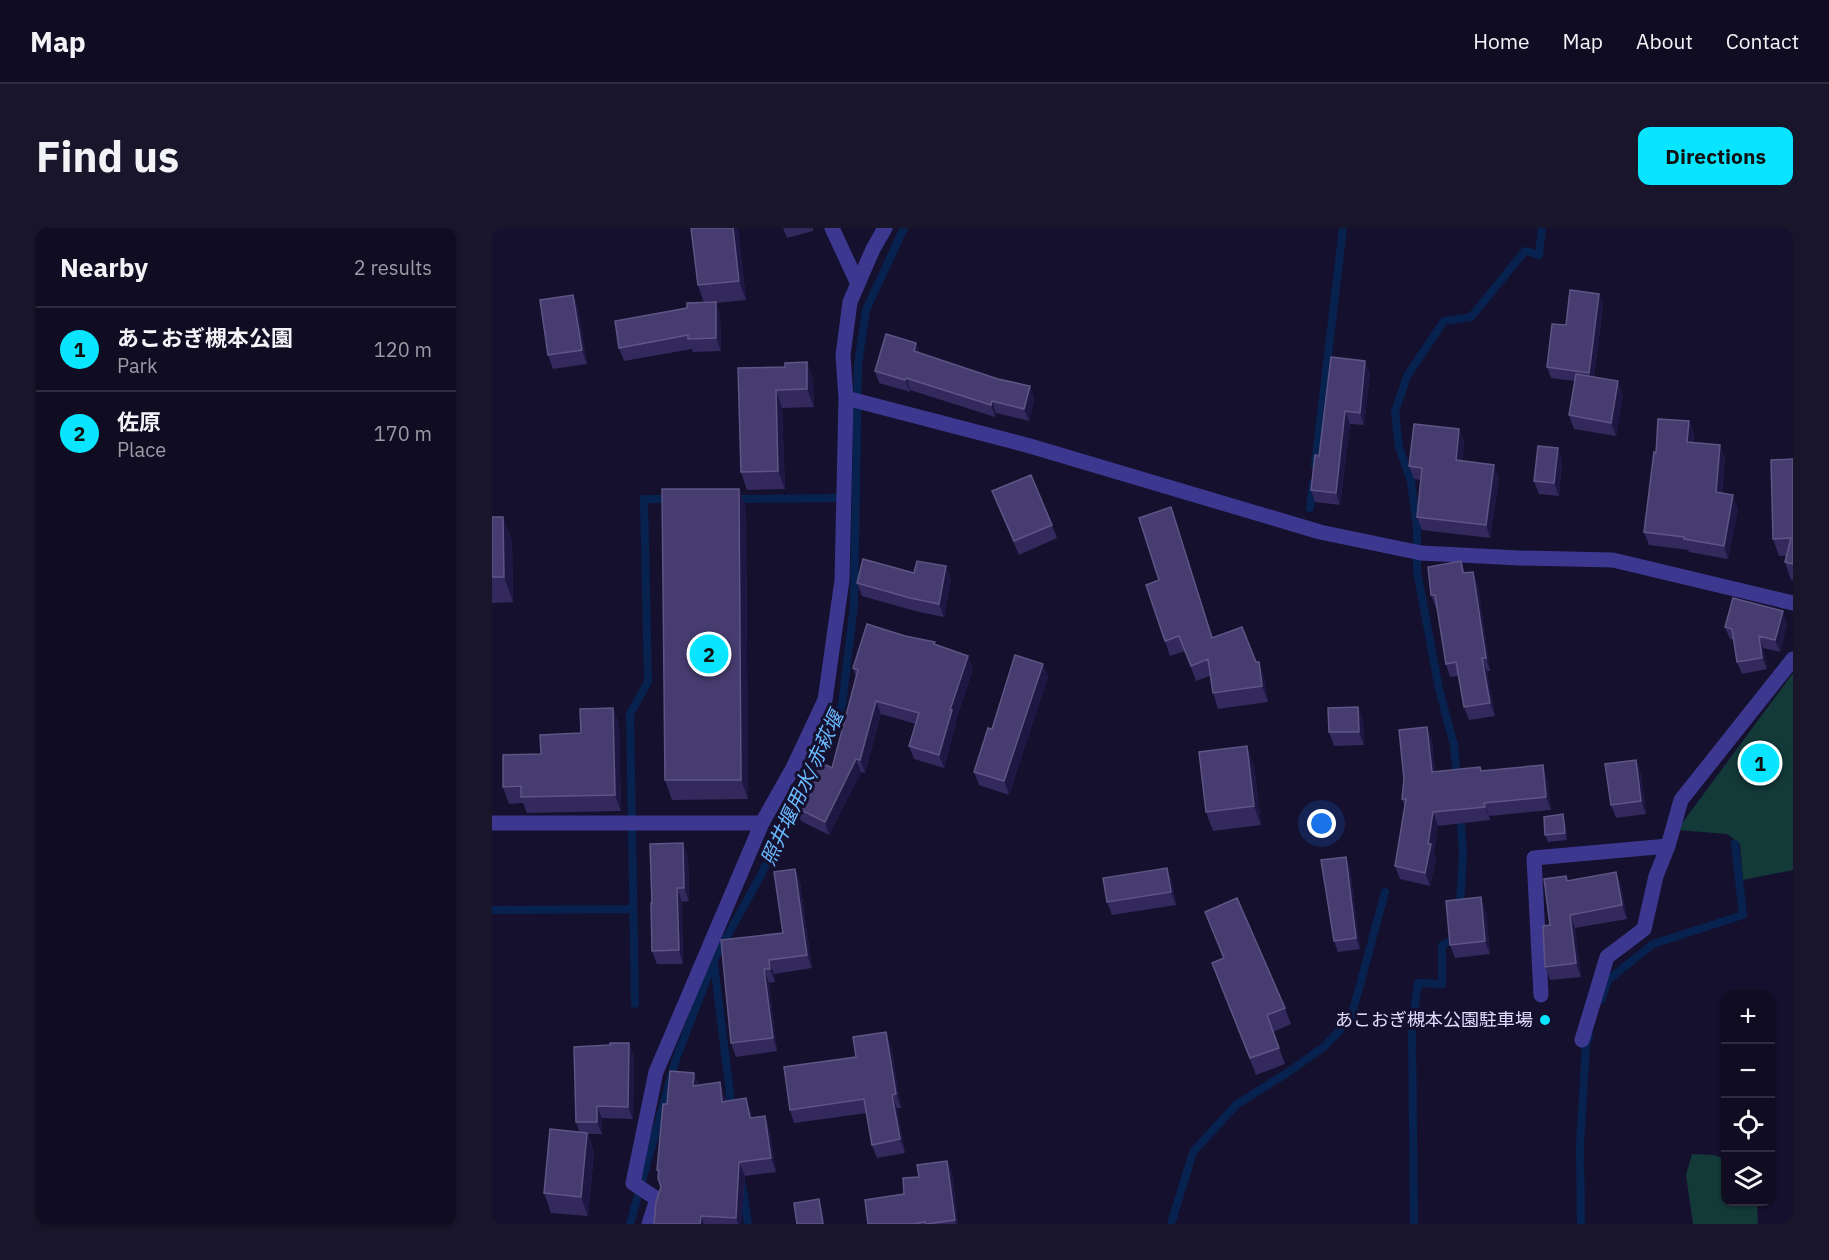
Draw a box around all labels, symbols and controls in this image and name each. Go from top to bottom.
text: Map [30,23,86,60]
text: Home [1473,27,1530,55]
text: Map [1563,27,1603,55]
text: About [1636,27,1693,55]
text: Contact [1726,27,1799,55]
button: Directions [1638,127,1793,185]
text: Find us [36,129,179,184]
text: Nearby [60,250,148,284]
text: 2 results [354,254,432,281]
text: あこおぎ槻本公園 [117,323,293,352]
text: 1 [74,336,86,363]
text: 120 m [374,336,432,363]
text: Park [117,352,157,379]
text: 佐原 [117,407,161,436]
text: 2 [74,420,86,447]
text: 170 m [374,420,432,447]
text: Place [117,436,166,463]
pin: 2 [690,632,728,676]
water label: 照井堰用水/赤萩堰 [754,703,851,869]
pin: 1 [1740,740,1780,786]
your location [1307,809,1336,838]
map controls [1721,990,1775,1206]
button: + [1721,990,1775,1044]
place label: あこおぎ槻本公園駐車場 [1335,1008,1533,1031]
marker: あこおぎ槻本公園駐車場 [1538,1013,1552,1027]
button: − [1721,1044,1775,1098]
button: locate [1721,1098,1775,1152]
button: layers [1721,1152,1775,1206]

